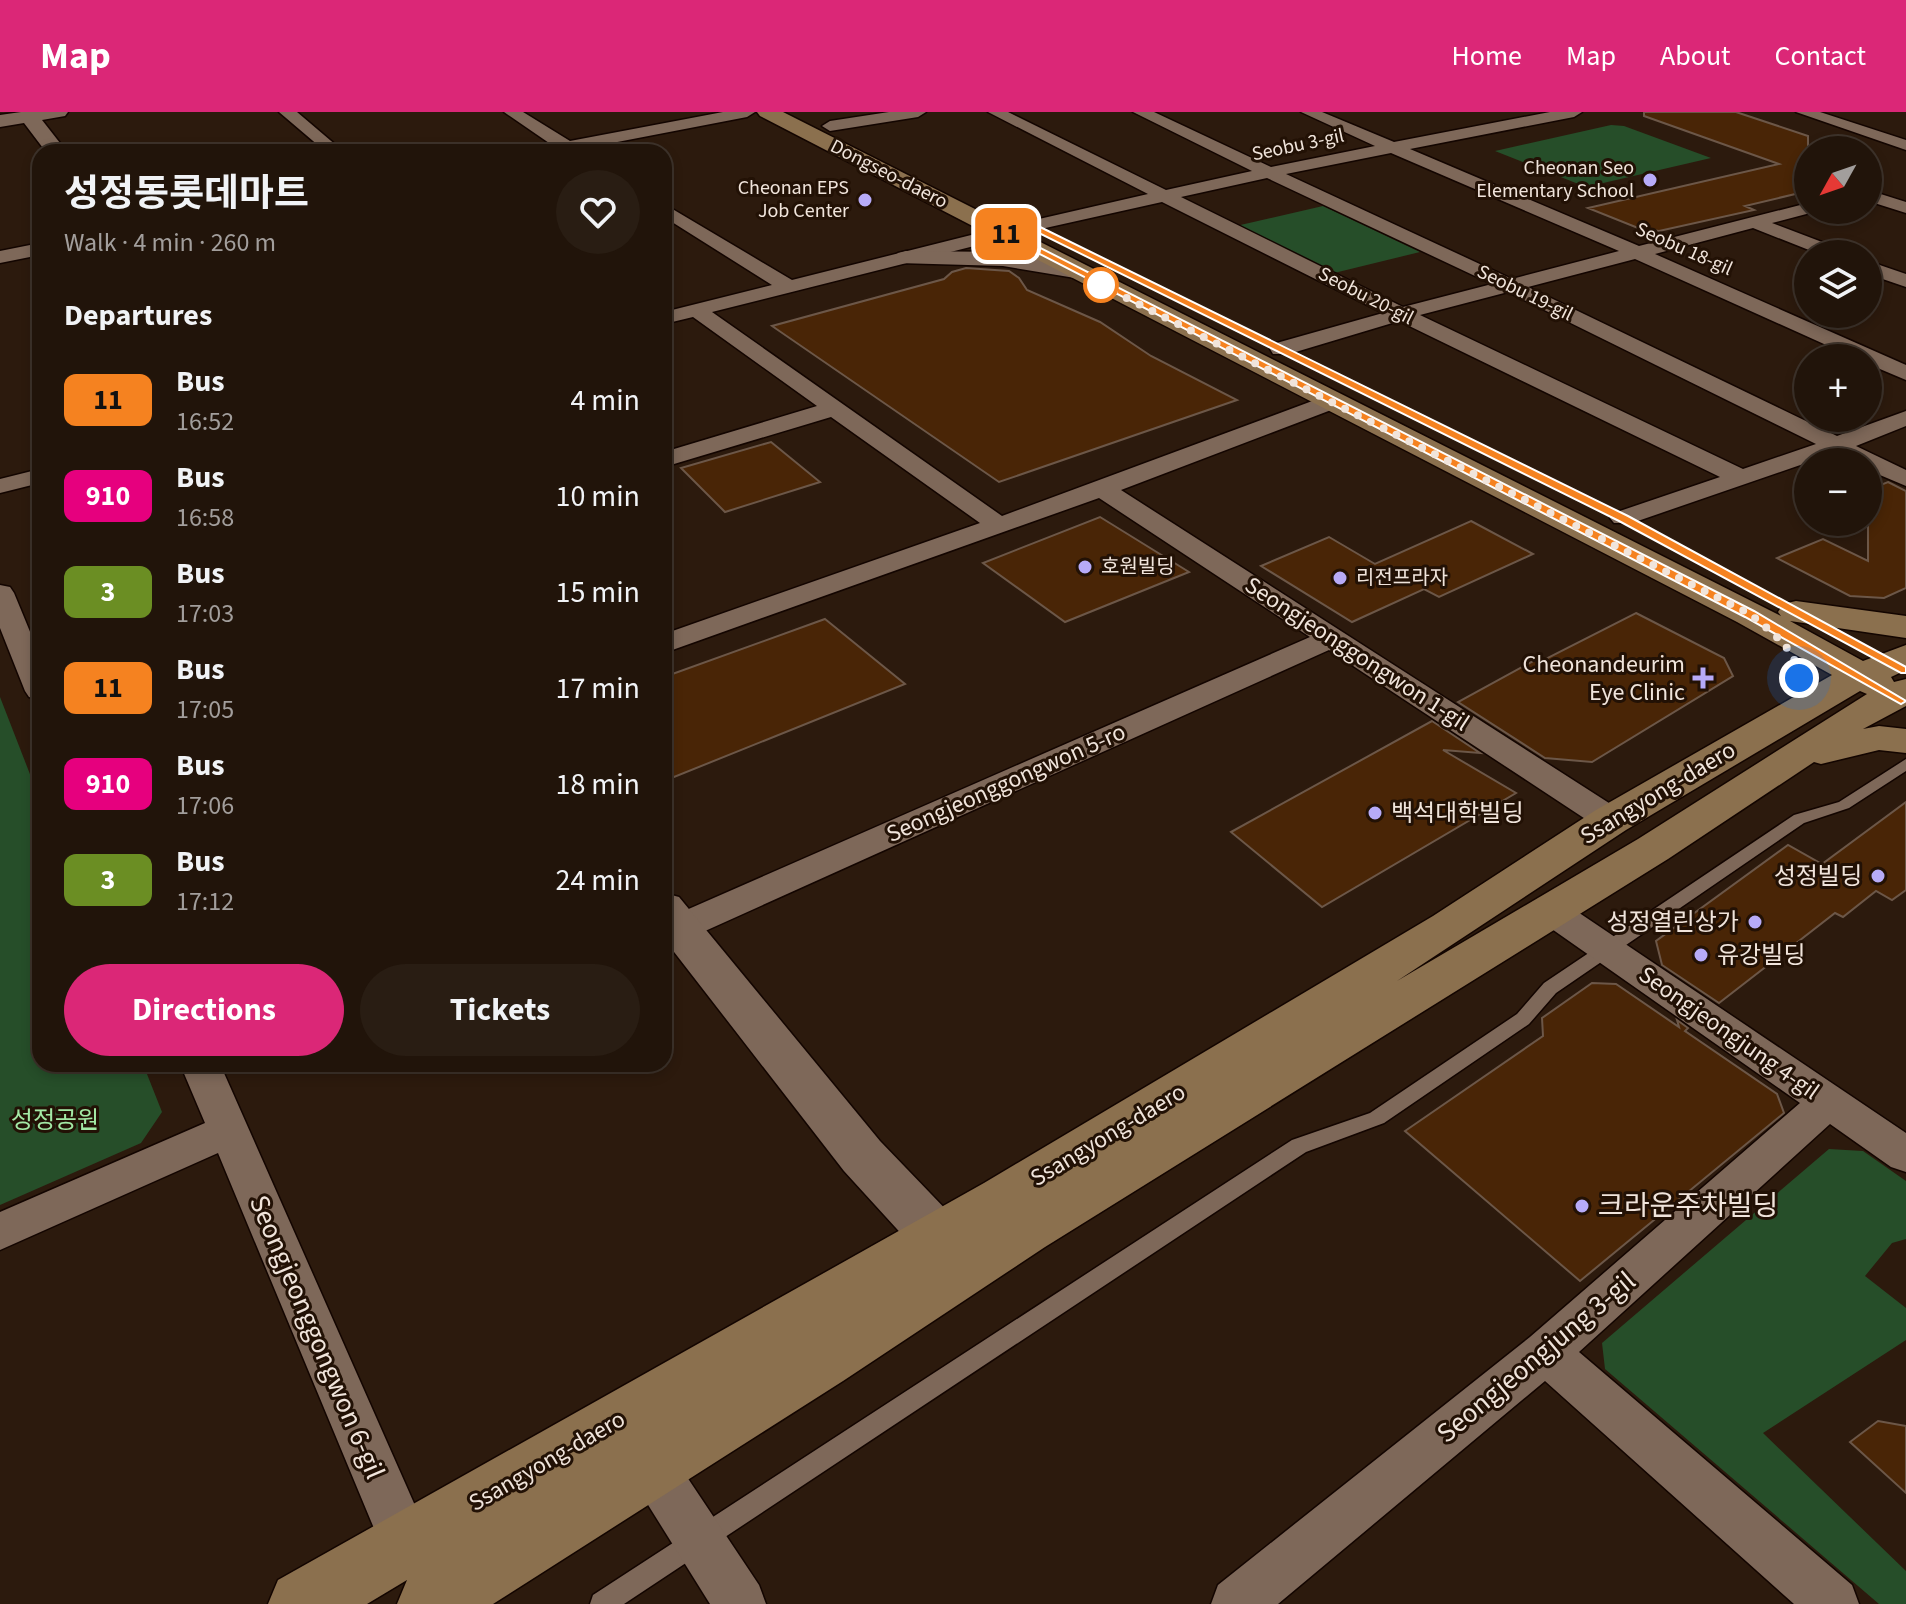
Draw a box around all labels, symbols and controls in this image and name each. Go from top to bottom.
text: Map [40,29,111,83]
text: Home [1451,36,1522,76]
text: Map [1566,36,1616,76]
text: About [1660,36,1731,76]
text: Contact [1775,36,1866,76]
street label: Seobu 3-gil [1249,122,1347,168]
street label: Dongseo-daero [825,132,953,216]
north arrow [1794,136,1882,224]
map controls [1794,136,1882,536]
place label: Cheonan Seo Elementary School [1476,154,1634,205]
text: 성정동롯데마트 [64,167,309,221]
button: heart [556,170,640,254]
marker: Cheonan Seo Elementary School [1641,171,1659,189]
place label: Cheonan EPS Job Center [738,174,849,225]
marker: Cheonan EPS Job Center [856,191,874,209]
line badge: 11 [970,208,1042,260]
text: 11 [991,214,1021,254]
street label: Seobu 18-gil [1631,215,1737,283]
text: Walk · 4 min · 260 m [64,224,276,261]
button: layers [1794,240,1882,328]
street label: Seobu 19-gil [1472,258,1578,328]
street label: Seobu 20-gil [1313,260,1419,332]
unlabelled marker [1084,268,1118,302]
text: Departures [64,294,212,337]
button: + [1794,344,1882,432]
text: Bus [176,360,224,403]
text: 4 min [570,379,640,422]
text: 11 [93,380,123,420]
text: 16:52 [176,403,234,440]
button: − [1794,448,1882,536]
text: Bus [176,456,224,499]
text: 10 min [556,475,640,518]
text: 910 [86,476,130,516]
text: 16:58 [176,499,234,536]
text: Bus [176,552,224,595]
place label: 호원빌딩 [1101,553,1175,581]
marker: 호원빌딩 [1076,558,1094,576]
place label: 리전프라자 [1356,564,1448,592]
street label: Seongjeonggongwon 1-gil [1238,568,1476,740]
marker: 리전프라자 [1331,569,1349,587]
text: 15 min [556,571,640,614]
text: 3 [101,572,115,612]
text: 17:03 [176,595,234,632]
place label: Cheonandeurim Eye Clinic [1523,647,1685,710]
text: Bus [176,648,224,691]
your location [1779,658,1819,698]
text: 17 min [556,667,640,710]
marker: Cheonandeurim Eye Clinic [1692,667,1714,689]
text: 11 [93,668,123,708]
text: 17:05 [176,691,234,728]
street label: Seongjeonggongwon 5-ro [881,714,1131,852]
street label: Ssangyong-daero [1574,733,1742,853]
text: Bus [176,744,224,787]
text: 18 min [556,763,640,806]
text: 910 [86,764,130,804]
text: 17:06 [176,787,234,824]
place label: 백석대학빌딩 [1391,796,1523,831]
marker: 백석대학빌딩 [1366,804,1384,822]
text: Bus [176,840,224,883]
text: 24 min [556,859,640,902]
place label: 성정빌딩 [1774,859,1862,894]
text: 3 [101,860,115,900]
marker: 성정빌딩 [1869,867,1887,885]
text: 17:12 [176,883,234,920]
place label: 성정열린상가 [1607,905,1739,940]
marker: 성정열린상가 [1746,913,1764,931]
place label: 유강빌딩 [1717,938,1805,973]
marker: 유강빌딩 [1692,946,1710,964]
street label: Seongjeongjung 4-gil [1632,957,1826,1109]
button: Directions [64,964,344,1056]
button: Tickets [360,964,640,1056]
street label: Ssangyong-daero [1024,1075,1192,1195]
park label: 성정공원 [11,1103,99,1138]
place label: 크라운주차빌딩 [1598,1186,1778,1226]
street label: Seongjeonggongwon 6-gil [239,1189,395,1485]
marker: 크라운주차빌딩 [1573,1197,1591,1215]
street label: Seongjeongjung 3-gil [1428,1262,1644,1452]
street label: Ssangyong-daero [462,1402,632,1520]

